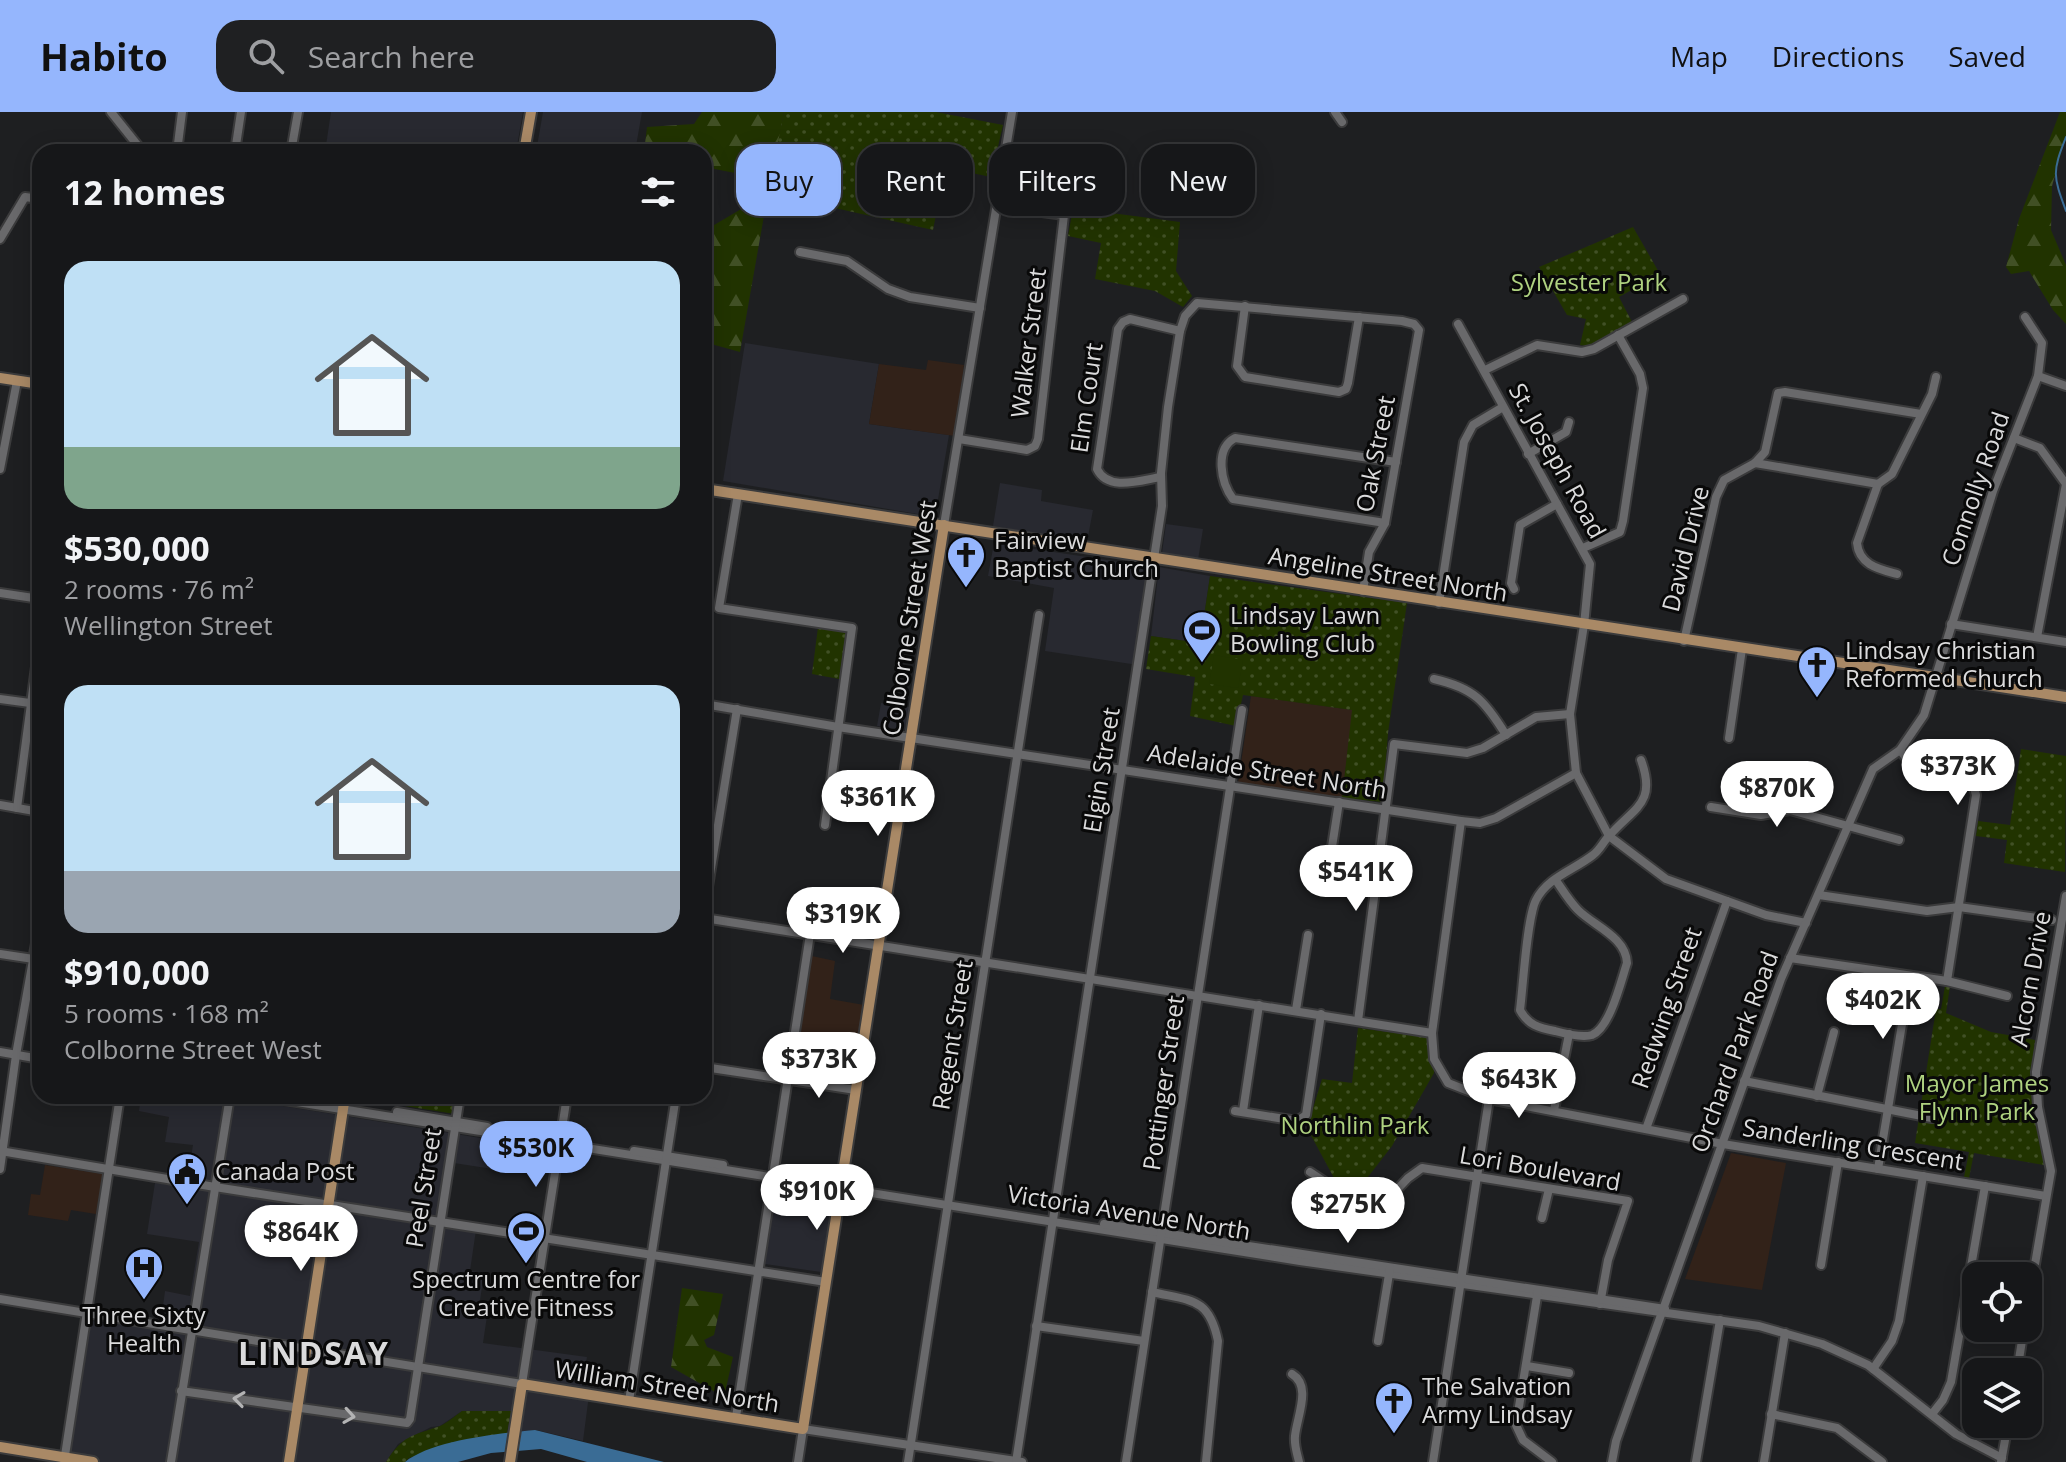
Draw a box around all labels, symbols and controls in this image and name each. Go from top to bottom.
search box [216,20,776,92]
text: Habito [40,30,168,82]
icon: search [244,34,288,78]
text: Search here [308,36,475,77]
text: Map [1670,37,1728,75]
text: Directions [1772,37,1904,75]
text: Saved [1948,37,2026,75]
chip: Buy [736,144,841,216]
chip: Rent [857,144,973,216]
chip: Filters [989,144,1125,216]
chip: New [1141,144,1255,216]
text: 12 homes [64,169,225,215]
icon: filters [636,170,680,214]
park label: Sylvester Park [1511,265,1668,298]
street label: Walker Street [1002,266,1053,420]
icon: home [300,313,444,457]
street label: Elm Court [1061,341,1110,455]
street label: St. Joseph Road [1502,377,1615,544]
street label: Oak Street [1347,393,1402,515]
street label: Connolly Road [1933,407,2016,570]
street label: David Drive [1653,482,1716,615]
street label: Colborne Street West [874,498,943,738]
place label: Fairview Baptist Church [994,523,1159,584]
text: $530,000 [64,525,210,571]
church icon: Fairview Baptist Church [945,534,987,589]
street label: Angeline Street North [1266,538,1510,609]
text: 2 rooms · 76 m² [64,571,254,607]
place label: Lindsay Lawn Bowling Club [1230,598,1380,659]
text: Wellington Street [64,607,273,643]
sports icon: Lindsay Lawn Bowling Club [1181,609,1223,664]
place label: Lindsay Christian Reformed Church [1845,633,2043,694]
church icon: Lindsay Christian Reformed Church [1796,644,1838,699]
street label: Elgin Street [1074,705,1127,835]
street label: Adelaide Street North [1145,735,1389,806]
icon: home [300,737,444,881]
pin: $373K [1902,739,2014,807]
text: $373K [1920,747,1996,783]
pin: $870K [1721,761,1833,829]
text: $870K [1739,769,1815,805]
pin: $361K [822,770,934,838]
text: $361K [840,778,916,814]
pin: $541K [1300,845,1412,913]
text: $541K [1318,853,1394,889]
pin: $319K [787,887,899,955]
text: $319K [805,895,881,931]
street label: Alcorn Drive [2001,909,2058,1049]
street label: Redwing Street [1623,922,1709,1093]
street label: Orchard Park Road [1682,946,1785,1157]
text: $910,000 [64,949,210,995]
street label: Regent Street [923,957,980,1112]
pin: $402K [1827,973,1939,1041]
text: $402K [1845,981,1921,1017]
street label: Pottinger Street [1134,993,1191,1172]
text: 5 rooms · 168 m² [64,995,269,1031]
text: Colborne Street West [64,1031,322,1067]
pin: $373K [763,1032,875,1100]
text: $373K [781,1040,857,1076]
pin: $643K [1463,1052,1575,1120]
text: $643K [1481,1060,1557,1096]
park label: Mayor James Flynn Park [1905,1066,2049,1127]
park label: Northlin Park [1281,1108,1430,1141]
street label: Sanderling Crescent [1740,1110,1966,1177]
pin: $530K [480,1121,592,1189]
street label: Peel Street [397,1126,448,1250]
text: $530K [498,1129,574,1165]
street label: Lori Boulevard [1457,1137,1623,1198]
public building icon: Canada Post [166,1151,208,1206]
place label: Canada Post [215,1154,355,1187]
pin: $910K [761,1164,873,1232]
text: $910K [779,1172,855,1208]
street label: Victoria Avenue North [1005,1176,1253,1247]
pin: $275K [1292,1177,1404,1245]
text: $275K [1310,1185,1386,1221]
pin: $864K [245,1205,357,1273]
sports icon: Spectrum Centre for Creative Fitness [505,1210,547,1265]
text: $864K [263,1213,339,1249]
hospital icon: Three Sixty Health [123,1246,165,1301]
place label: Spectrum Centre for Creative Fitness [412,1262,640,1323]
map controls [1962,1262,2042,1438]
button: locate [1962,1262,2042,1342]
place label: Three Sixty Health [82,1298,207,1359]
district label: LINDSAY [238,1331,390,1374]
street label: William Street North [553,1351,782,1420]
button: layers [1962,1358,2042,1438]
place label: The Salvation Army Lindsay [1422,1369,1573,1430]
church icon: The Salvation Army Lindsay [1373,1380,1415,1435]
one-way arrow [232,1391,246,1408]
one-way arrow [342,1407,356,1424]

